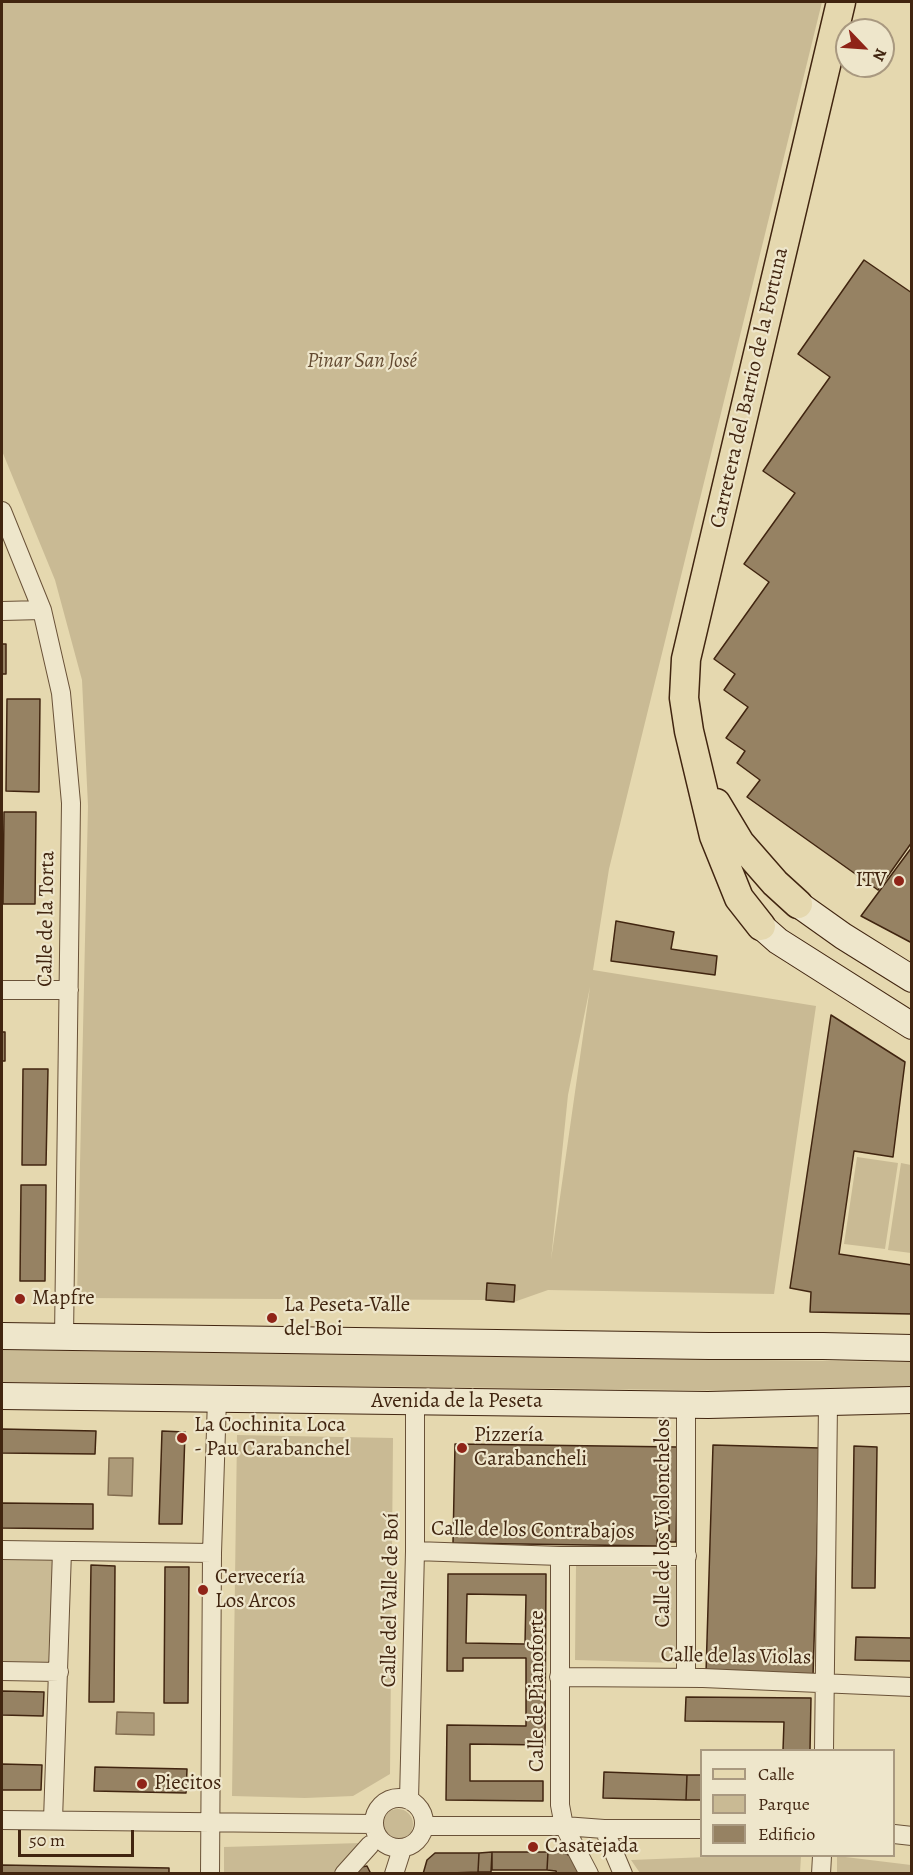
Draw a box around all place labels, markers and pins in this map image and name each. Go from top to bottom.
place label: ITV [856,868,887,894]
marker: ITV [892,874,906,888]
place label: Mapfre [32,1286,95,1312]
marker: Mapfre [13,1292,27,1306]
place label: La Peseta-Valle del Boi [284,1293,410,1343]
marker: La Peseta-Valle del Boi [265,1311,279,1325]
place label: La Cochinita Loca - Pau Carabanchel [194,1413,350,1463]
place label: Pizzería Carabancheli [474,1423,587,1473]
marker: La Cochinita Loca - Pau Carabanchel [175,1431,189,1445]
marker: Pizzería Carabancheli [455,1441,469,1455]
place label: Cervecería Los Arcos [215,1565,306,1615]
marker: Cervecería Los Arcos [196,1583,210,1597]
place label: Piecitos [154,1771,221,1797]
marker: Piecitos [135,1777,149,1791]
place label: Casatejada [545,1834,639,1860]
marker: Casatejada [526,1840,540,1854]

